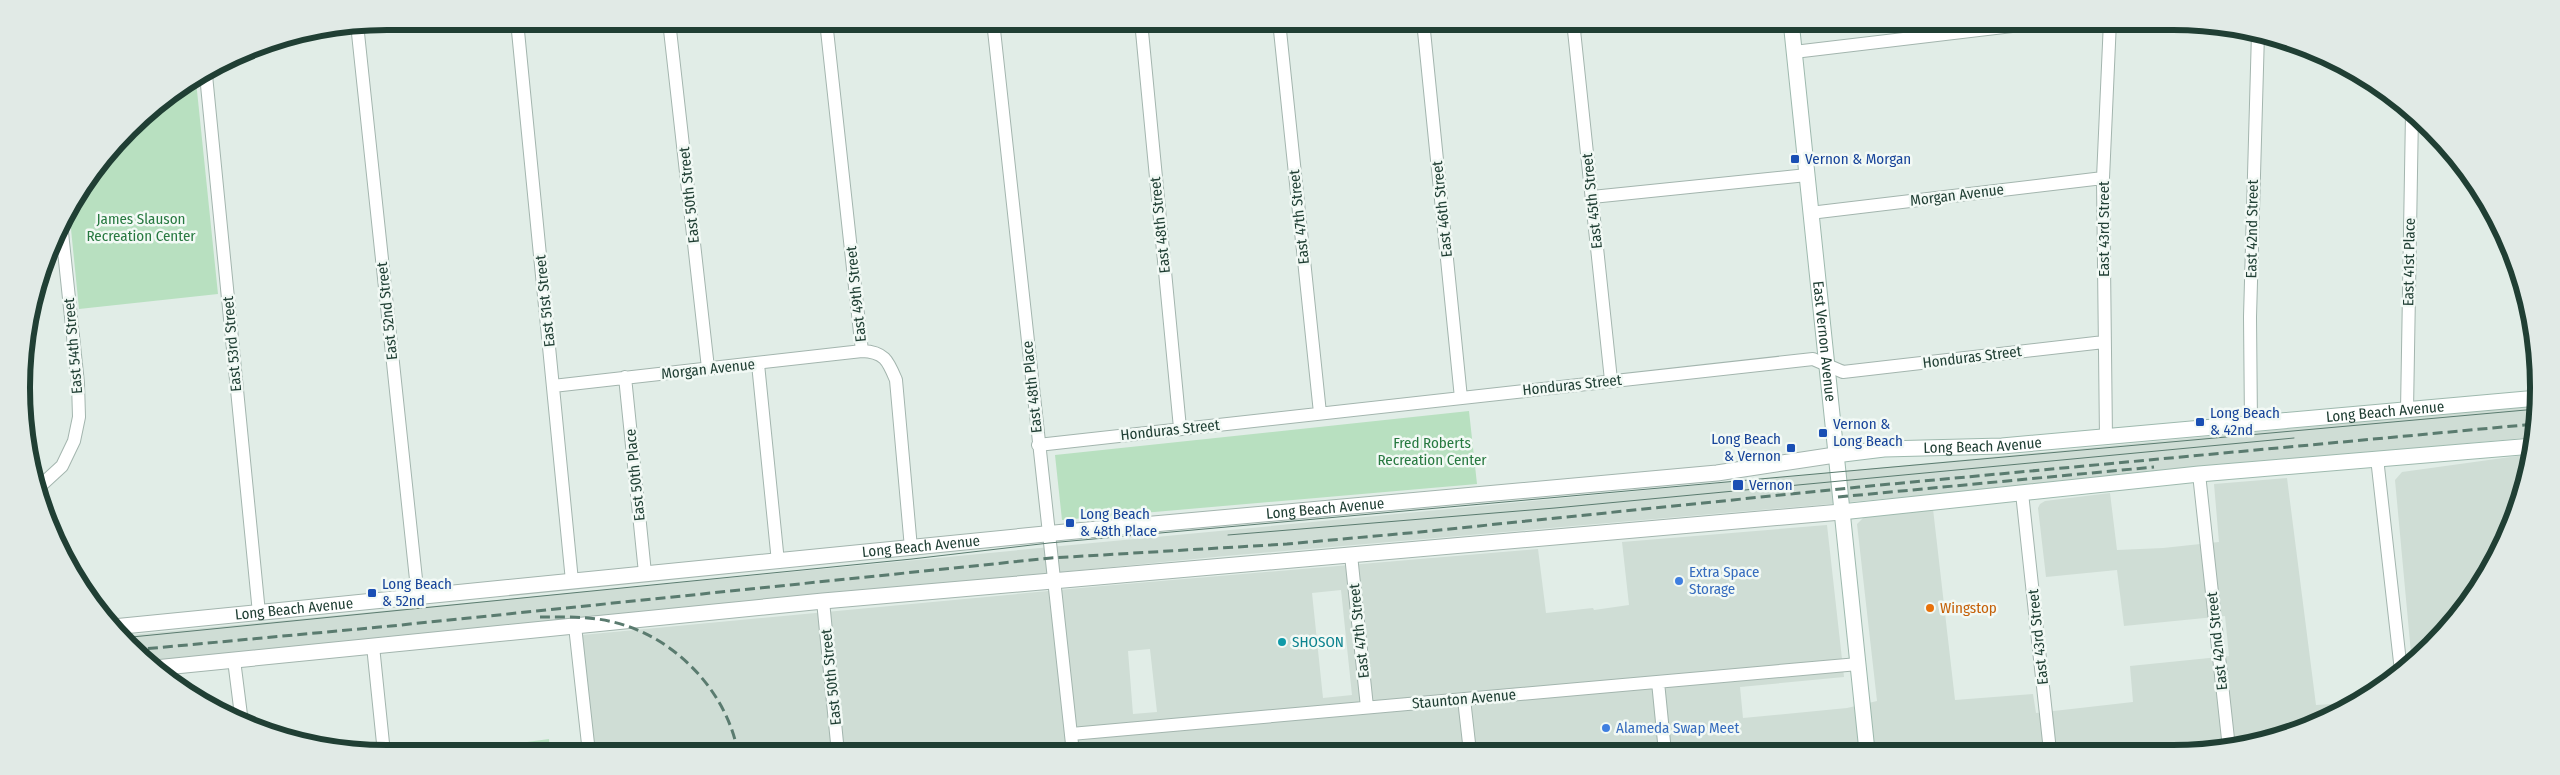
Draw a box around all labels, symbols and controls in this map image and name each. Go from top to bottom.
street label: East 50th Street [675,146,703,244]
place label: Vernon & Morgan [1805,150,1911,168]
street label: East 45th Street [1578,152,1606,250]
marker: Vernon & Morgan [1789,153,1801,165]
street label: East 46th Street [1428,160,1456,258]
street label: East 47th Street [1285,169,1313,265]
street label: East 48th Street [1146,176,1174,274]
street label: East 42nd Street [2242,179,2262,279]
street label: Morgan Avenue [1909,180,2005,210]
street label: East 43rd Street [2095,181,2113,277]
park label: James Slauson Recreation Center [86,210,196,245]
street label: East 41st Place [2399,218,2419,306]
street label: East 49th Street [842,245,870,343]
street label: East 51st Street [531,254,559,348]
street label: East 52nd Street [373,261,401,361]
street label: East Vernon Avenue [1809,280,1840,403]
street label: East 53rd Street [219,295,245,392]
street label: East 54th Street [60,297,86,395]
street label: East 48th Place [1018,340,1046,434]
street label: Honduras Street [1921,342,2023,372]
street label: Morgan Avenue [660,355,756,383]
street label: Honduras Street [1522,371,1623,399]
street label: Long Beach Avenue [2325,397,2445,426]
place label: Long Beach & 42nd [2210,404,2280,439]
place label: Vernon & Long Beach [1833,415,1903,450]
street label: Honduras Street [1120,416,1221,444]
marker: Long Beach & 42nd [2194,416,2206,428]
marker: Vernon & Long Beach [1817,427,1829,439]
street label: East 50th Place [621,428,649,522]
place label: Long Beach & Vernon [1711,430,1781,465]
street label: Long Beach Avenue [1923,433,2043,457]
park label: Fred Roberts Recreation Center [1377,434,1487,469]
marker: Long Beach & Vernon [1785,442,1797,454]
place label: Vernon [1749,476,1793,494]
marker: Vernon [1731,478,1745,492]
street label: Long Beach Avenue [1265,494,1385,523]
place label: Long Beach & 48th Place [1080,505,1157,540]
marker: Long Beach & 48th Place [1064,517,1076,529]
street label: Long Beach Avenue [861,532,981,561]
place label: Extra Space Storage [1689,563,1759,598]
place label: Long Beach & 52nd [382,575,452,610]
marker: Extra Space Storage [1673,575,1685,587]
street label: East 47th Street [1345,583,1373,679]
marker: Long Beach & 52nd [366,587,378,599]
street label: East 43rd Street [2024,588,2052,686]
street label: East 42nd Street [2203,591,2231,691]
street label: Long Beach Avenue [234,594,354,624]
place label: Wingstop [1940,599,1997,617]
marker: Wingstop [1924,602,1936,614]
street label: East 50th Street [817,628,845,726]
place label: SHOSON [1292,633,1344,651]
marker: SHOSON [1276,636,1288,648]
street label: Staunton Avenue [1411,685,1517,713]
place label: Alameda Swap Meet [1616,719,1739,737]
marker: Alameda Swap Meet [1600,722,1612,734]

